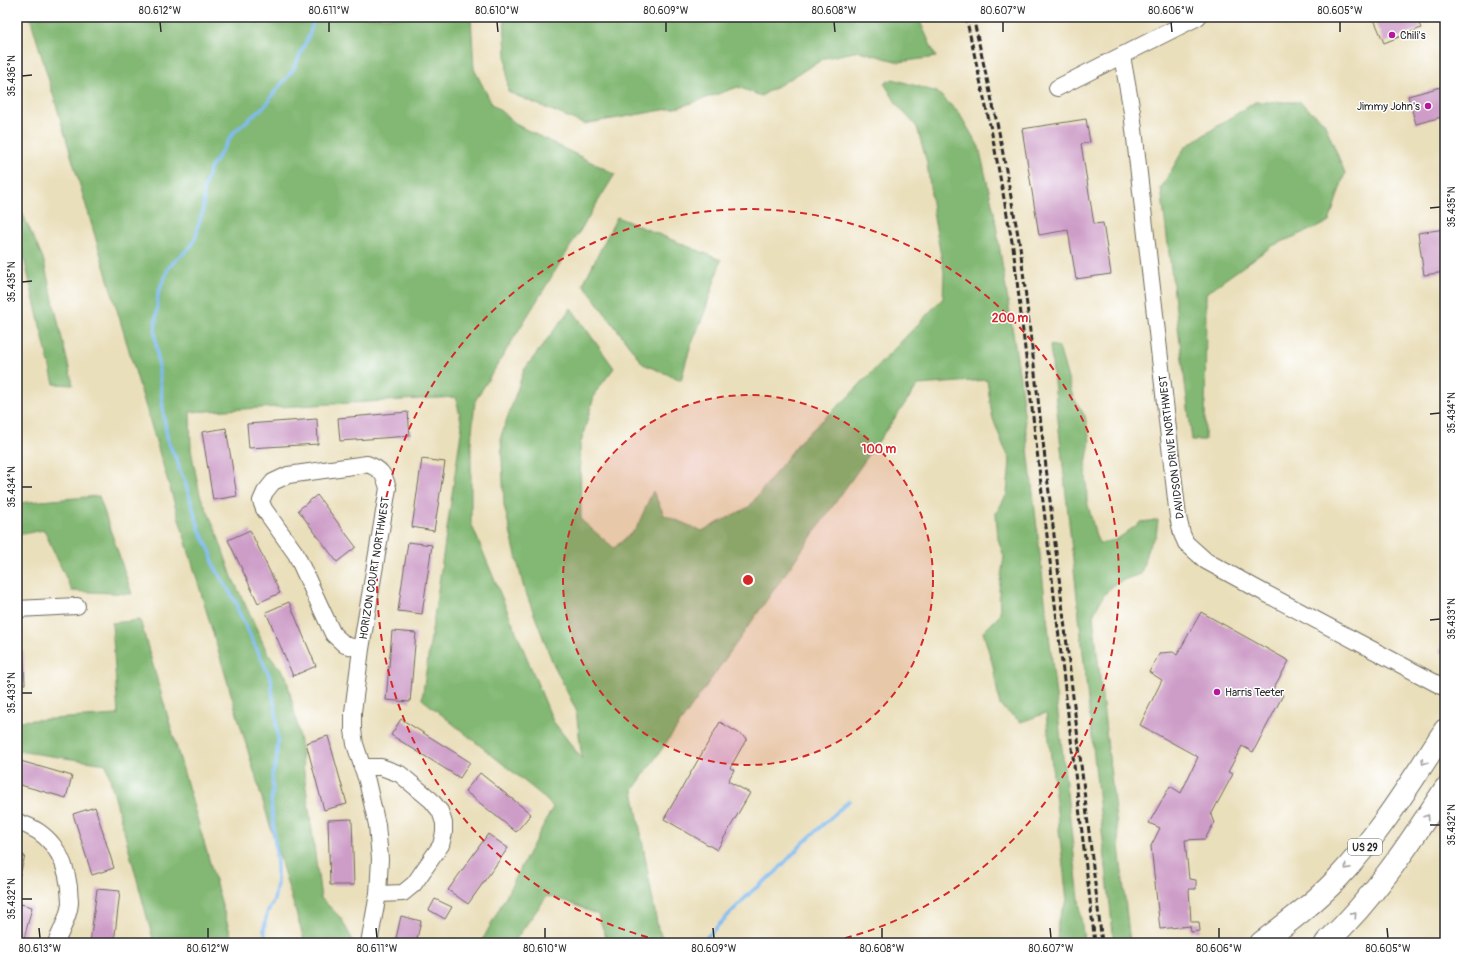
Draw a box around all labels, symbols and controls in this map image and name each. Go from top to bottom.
text: 80.612°W [139,5,182,17]
text: 80.611°W [309,5,350,17]
text: 80.610°W [475,5,519,17]
text: 80.609°W [644,5,689,17]
text: 80.608°W [812,5,857,17]
text: 80.607°W [981,5,1026,17]
text: 80.606°W [1148,5,1194,17]
text: 80.605°W [1317,5,1363,17]
place label: Chili's [1400,29,1426,42]
marker: Chili's [1387,30,1397,40]
text: 35.436°N [6,55,18,97]
place label: Jimmy John's [1357,100,1420,113]
marker: Jimmy John's [1423,101,1433,111]
text: 35.435°N [1446,186,1458,228]
text: 35.435°N [6,261,18,303]
text: 200 m [992,311,1029,326]
street label: DAVIDSON DRIVE NORTHWEST [1156,374,1187,520]
text: 35.434°N [1446,392,1458,434]
text: 100 m [862,442,897,457]
text: 35.434°N [6,466,18,508]
street label: HORIZON COURT NORTHWEST [357,496,392,641]
centre of rings [741,573,755,587]
text: 35.433°N [1446,598,1458,640]
text: 35.433°N [6,672,18,714]
place label: Harris Teeter [1225,686,1284,699]
marker: Harris Teeter [1212,687,1222,697]
one-way arrow [1421,758,1429,765]
text: 35.432°N [1446,804,1458,846]
one-way arrow [1422,814,1429,821]
road number: US 29 [1348,839,1382,855]
one-way arrow [1345,862,1352,870]
text: 35.432°N [6,878,18,920]
one-way arrow [1349,912,1356,920]
text: 80.613°W [19,943,62,955]
text: 80.612°W [187,943,230,955]
text: 80.611°W [357,943,398,955]
text: 80.610°W [523,943,567,955]
text: 80.609°W [692,943,737,955]
text: 80.608°W [860,943,905,955]
text: 80.607°W [1029,943,1074,955]
text: 80.606°W [1196,943,1242,955]
text: 80.605°W [1365,943,1411,955]

